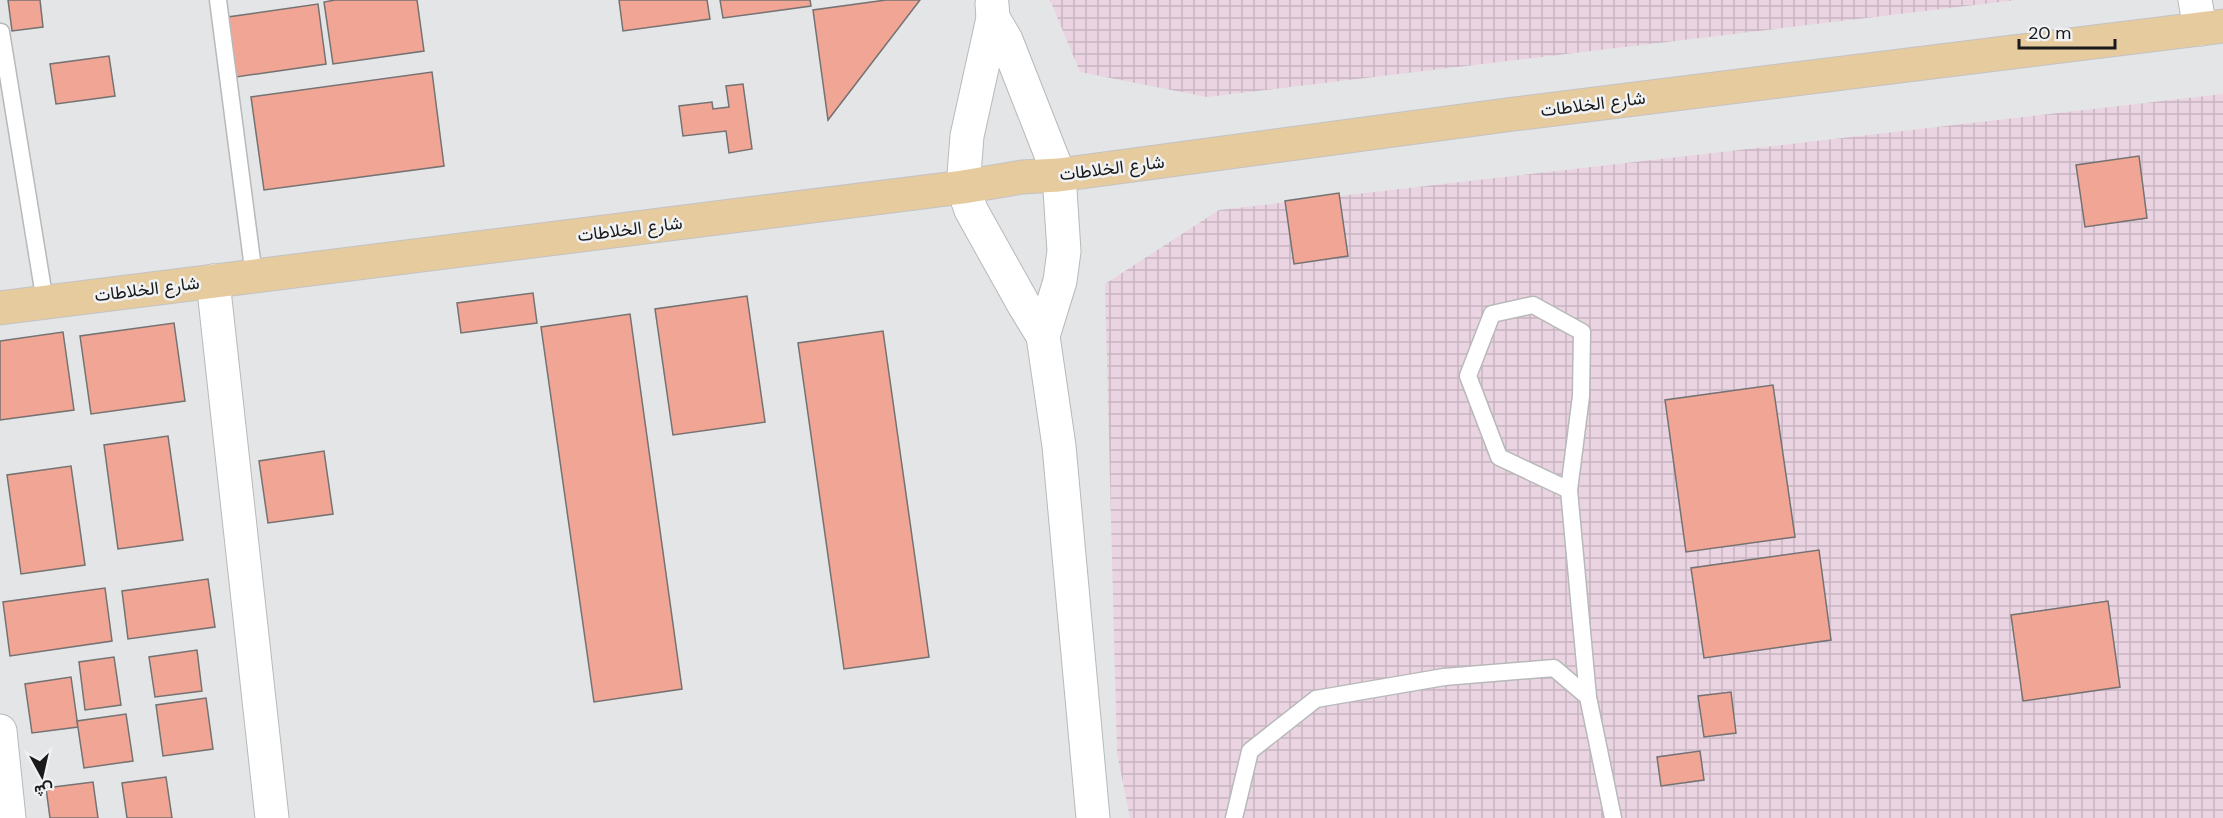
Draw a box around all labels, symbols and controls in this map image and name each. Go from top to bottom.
scale bar [2019,12,2115,50]
text: 20 m [2028,21,2071,45]
street label: شارع الخلاطات [1539,86,1647,122]
street label: شارع الخلاطات [1058,150,1166,186]
street label: شارع الخلاطات [576,211,684,247]
street label: شارع الخلاطات [93,271,201,307]
north arrow [12,746,72,806]
text: ش [33,779,55,802]

